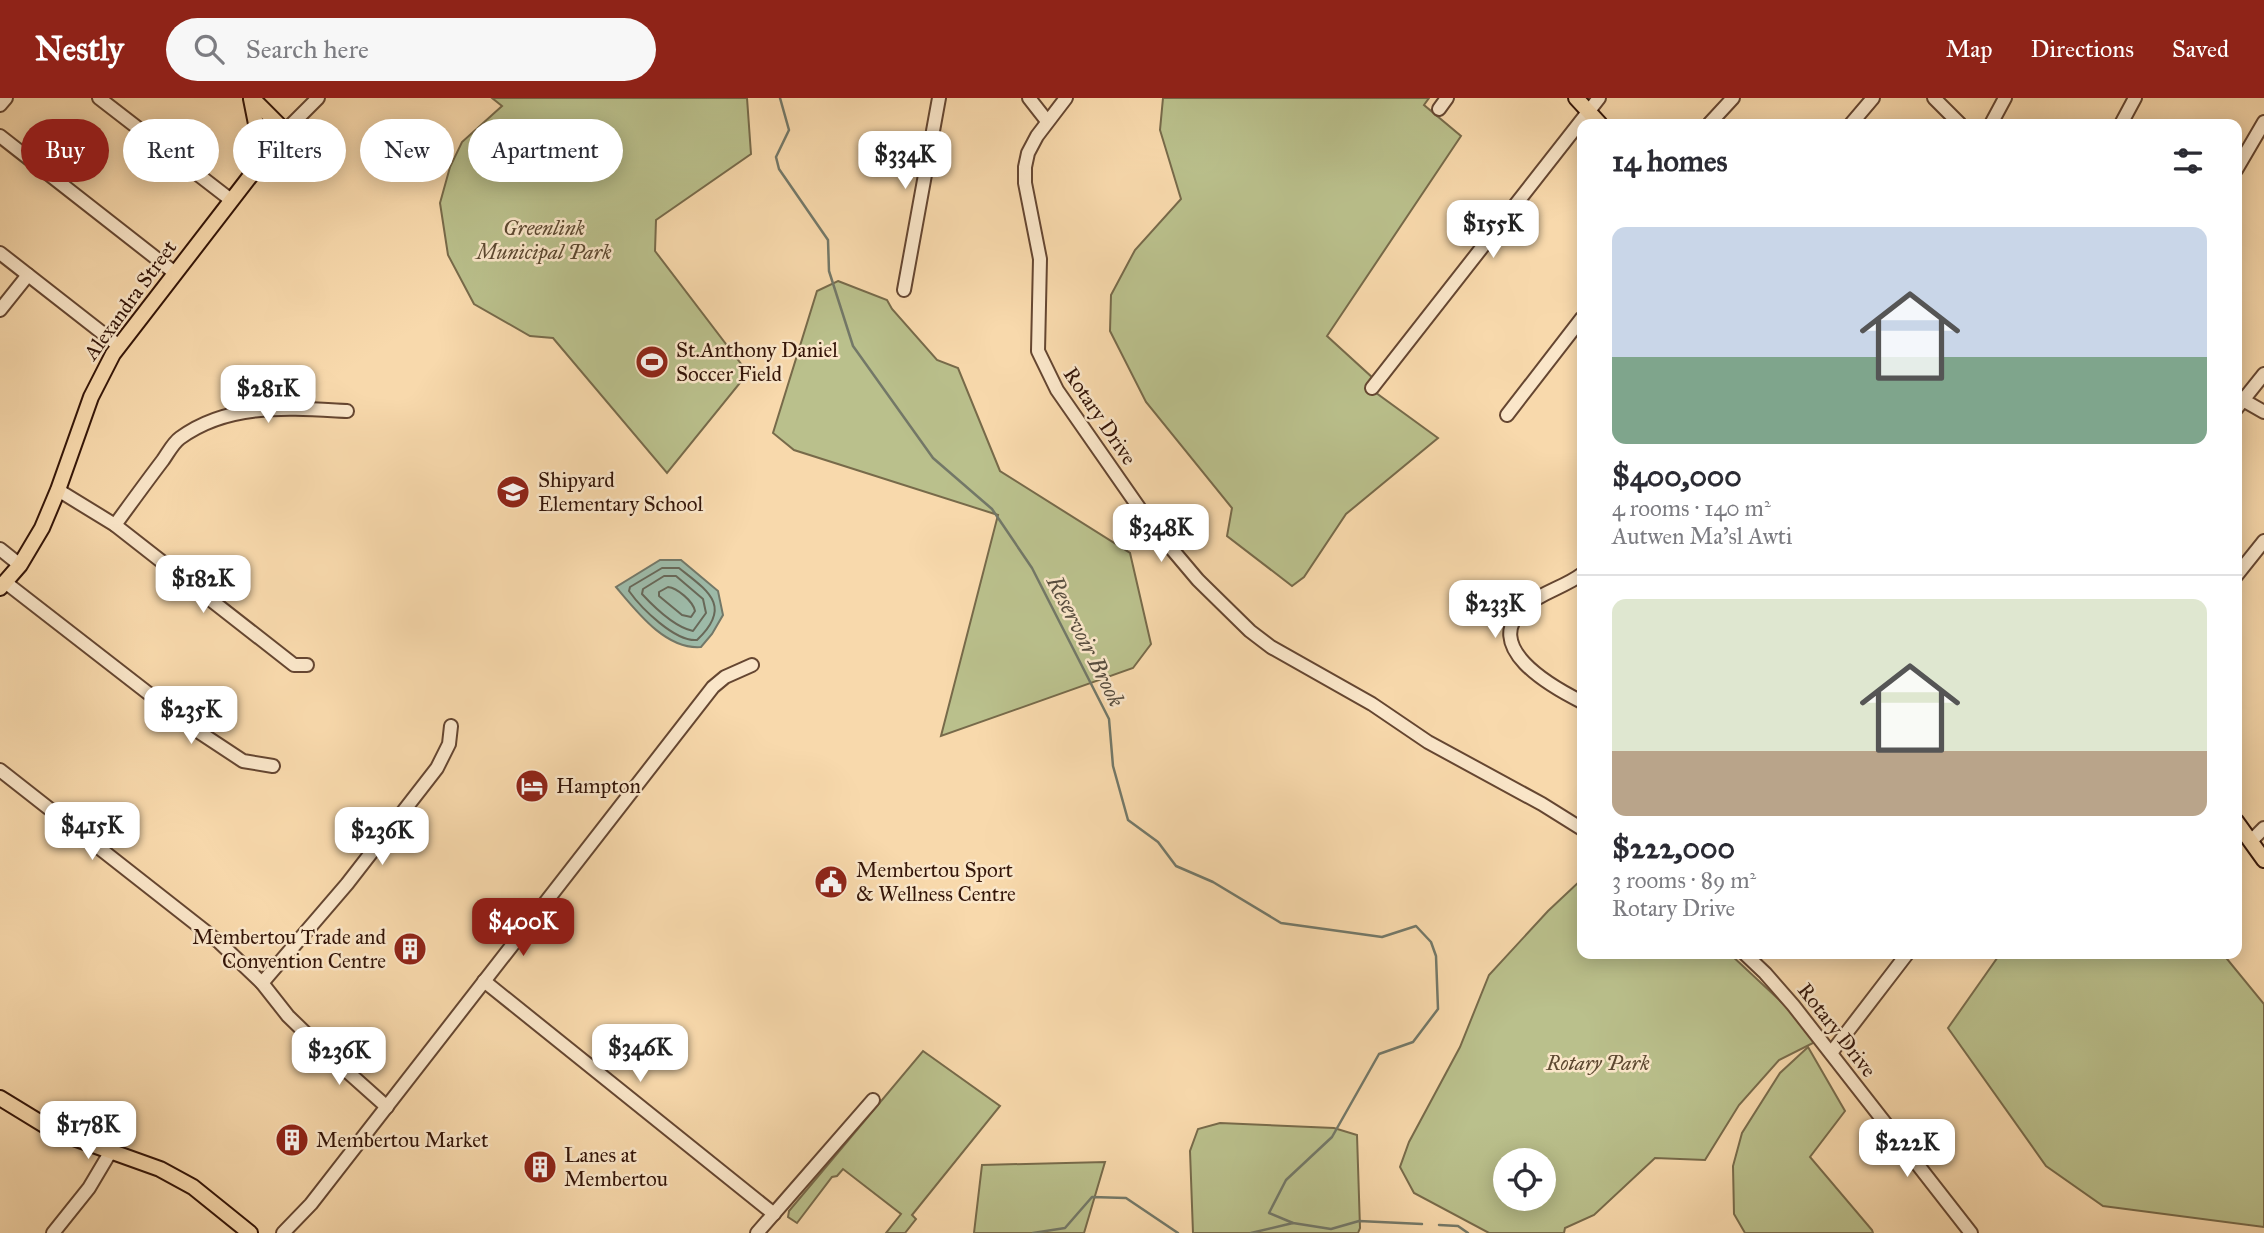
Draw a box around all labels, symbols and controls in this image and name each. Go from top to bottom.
search box [166,18,656,81]
text: Nestly [35,29,124,69]
icon: search [190,30,228,68]
text: Search here [246,33,369,65]
text: Map [1946,34,1993,64]
text: Directions [2031,34,2134,64]
text: Saved [2172,34,2229,64]
chip: Buy [21,119,109,182]
chip: Rent [123,119,219,182]
chip: Filters [233,119,346,182]
chip: New [360,119,454,182]
chip: Apartment [468,119,623,182]
pin: $334K [856,132,954,191]
text: $334K [874,140,936,168]
icon: filters [2169,142,2207,180]
text: 14 homes [1612,143,1727,179]
pin: $155K [1444,200,1542,260]
text: $155K [1463,209,1523,237]
park label: Greenlink Municipal Park [474,215,612,265]
street label: Alexandra Street [77,234,183,366]
icon: home [1847,273,1973,399]
place label: St.Anthony Daniel Soccer Field [676,337,838,387]
sports icon: St.Anthony Daniel Soccer Field [633,343,671,381]
street label: Rotary Drive [1058,362,1142,470]
pin: $281K [219,366,317,425]
text: $281K [237,374,299,402]
text: $400,000 [1612,458,1742,494]
place label: Shipyard Elementary School [538,467,703,517]
school or university icon: Shipyard Elementary School [494,473,532,511]
text: 4 rooms · 140 m² [1612,494,1771,522]
pin: $348K [1112,504,1210,564]
text: $348K [1129,513,1193,541]
text: Autwen Ma'sl Awti [1612,522,1792,550]
pin: $182K [154,556,252,615]
text: $182K [172,564,234,592]
water label: Reservoir Brook [1040,570,1131,711]
pin: $233K [1446,580,1544,640]
text: $233K [1465,589,1525,617]
icon: home [1847,645,1973,771]
pin: $235K [142,686,240,746]
text: $235K [160,695,222,723]
hotel icon: Hampton [513,767,551,805]
place label: Hampton [556,773,641,799]
pin: $415K [43,802,141,862]
pin: $236K [333,808,431,867]
text: $415K [61,811,123,839]
text: $236K [351,816,413,844]
text: $222,000 [1612,830,1735,866]
place label: Membertou Sport & Wellness Centre [856,857,1016,907]
public building icon: Membertou Sport & Wellness Centre [812,863,850,901]
text: 3 rooms · 89 m² [1612,866,1756,894]
text: Rotary Drive [1612,894,1735,922]
pin: $400K [474,898,572,958]
text: $400K [488,907,558,935]
place label: Membertou Trade and Convention Centre [192,924,386,974]
building icon: Membertou Trade and Convention Centre [391,930,429,968]
street label: Rotary Drive [1792,978,1882,1083]
pin: $346K [591,1024,689,1084]
pin: $236K [290,1028,388,1087]
text: $346K [608,1033,672,1061]
text: $236K [308,1036,370,1064]
park label: Rotary Park [1545,1050,1650,1076]
pin: $178K [39,1102,137,1161]
text: $178K [56,1110,120,1138]
pin: $222K [1858,1119,1956,1179]
building icon: Membertou Market [273,1121,311,1159]
place label: Membertou Market [316,1127,489,1153]
text: $222K [1875,1128,1939,1156]
place label: Lanes at Membertou [564,1142,668,1192]
building icon: Lanes at Membertou [521,1148,559,1186]
map controls [1493,1148,1556,1211]
button: locate [1493,1148,1556,1211]

